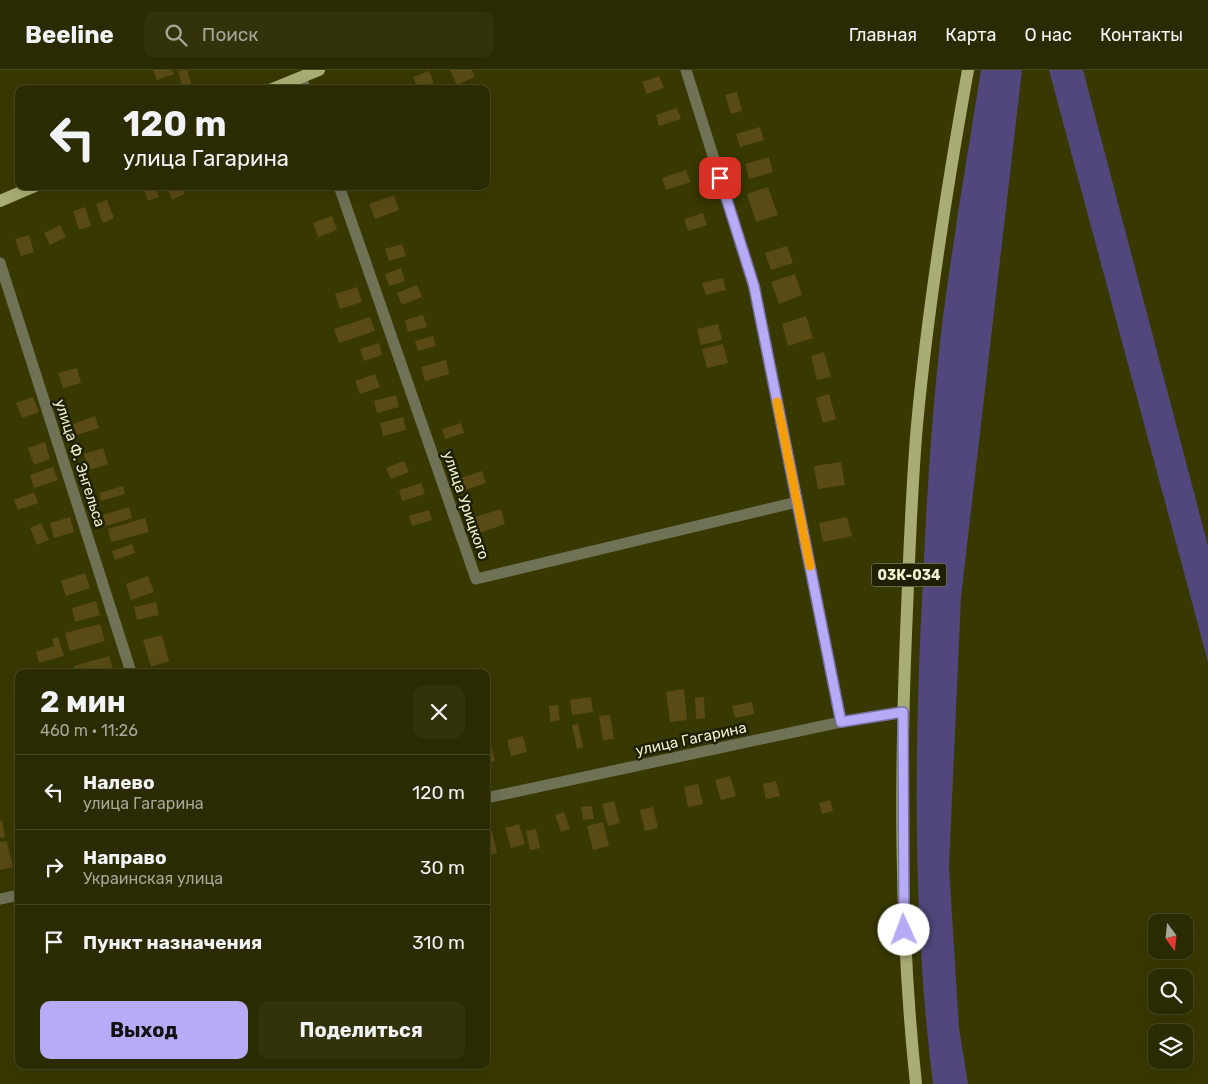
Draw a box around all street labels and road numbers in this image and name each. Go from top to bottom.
street label: улица Ф. Энгельса [51,397,109,529]
street label: улица Урицкого [439,448,493,562]
road number: 03К-034 [872,564,946,586]
street label: улица Гагарина [634,718,748,760]

